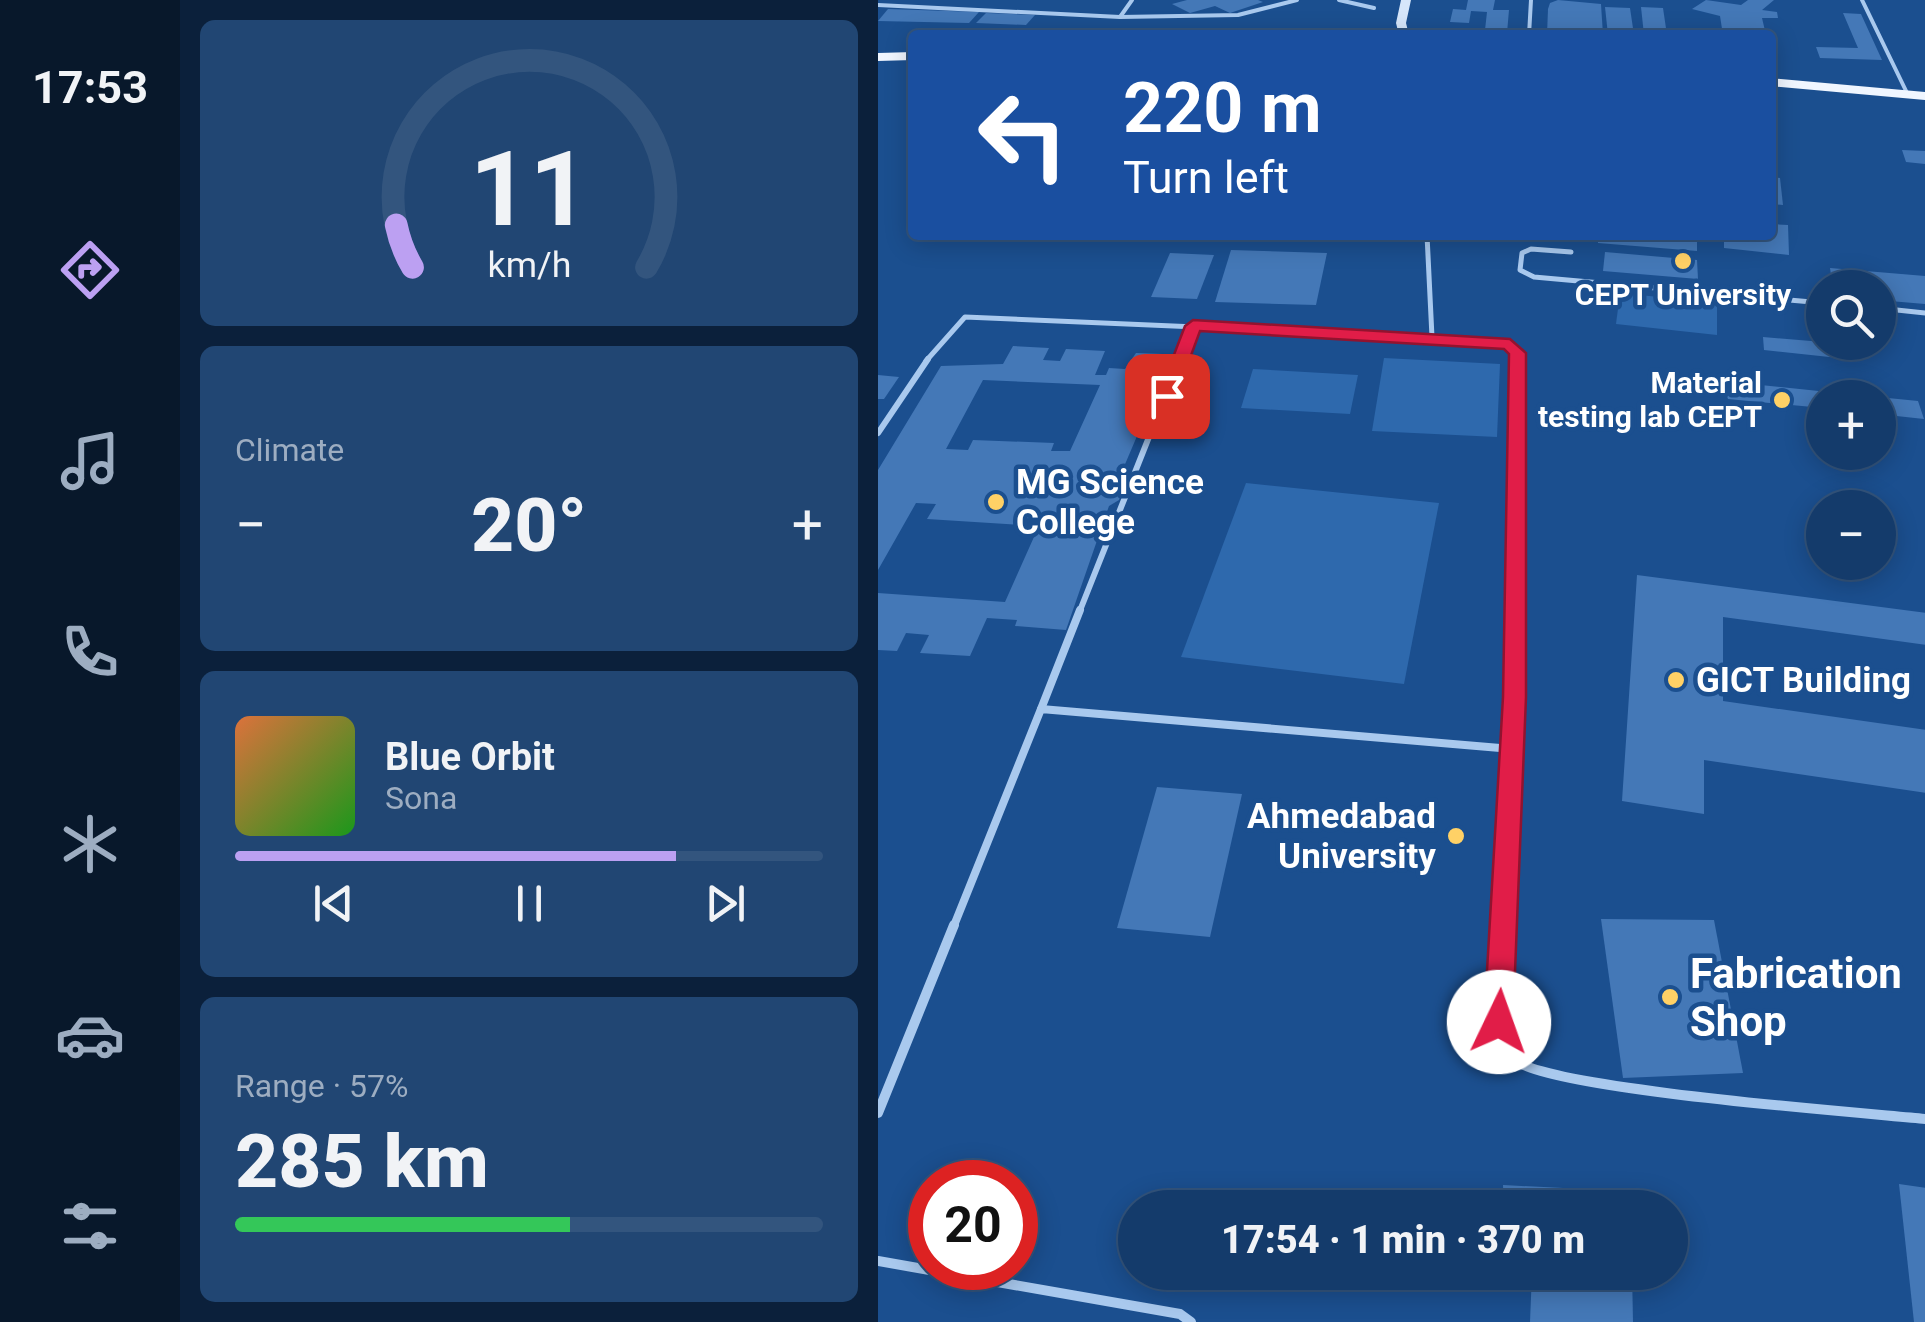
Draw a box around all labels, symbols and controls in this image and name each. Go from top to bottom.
text: 17:53 [32,61,148,114]
text: 220 m [1123,67,1322,149]
icon: left [958,70,1088,200]
text: 11 [469,129,589,250]
text: Turn left [1123,151,1289,204]
icon: directions [55,235,125,305]
text: km/h [487,244,571,286]
marker: CEPT University [1672,250,1694,272]
map controls [1806,270,1896,580]
button: search [1806,270,1896,360]
place label: CEPT University [1575,277,1792,312]
pin [1125,354,1210,439]
place label: Material testing lab CEPT [1538,365,1762,434]
icon: arrive [1140,369,1195,424]
button: + [1806,380,1896,470]
marker: Material testing lab CEPT [1771,389,1793,411]
icon: music [55,426,125,496]
text: Climate [235,431,344,469]
place label: MG Science College [1016,462,1204,543]
text: 20° [471,481,587,569]
button: − [1806,490,1896,580]
marker: MG Science College [985,491,1007,513]
text: − [235,493,266,557]
text: + [792,493,823,557]
icon: phone [55,617,125,687]
place label: GICT Building [1696,660,1911,701]
marker: GICT Building [1665,669,1687,691]
text: Blue Orbit [385,735,555,779]
text: Sona [385,779,457,817]
place label: Ahmedabad University [1247,796,1436,877]
icon: climate [55,809,125,879]
marker: Ahmedabad University [1445,825,1467,847]
icon: previous [306,876,361,931]
icon: pause [502,876,557,931]
icon: next [698,876,753,931]
place label: Fabrication Shop [1690,949,1902,1046]
position arrow [1447,970,1551,1074]
marker: Fabrication Shop [1659,986,1681,1008]
icon: car [55,1000,125,1070]
text: Range · 57% [235,1067,408,1105]
text: 285 km [235,1117,489,1205]
speed limit sign: 20 [908,1160,1038,1290]
icon: filters [55,1191,125,1261]
text: 17:54 · 1 min · 370 m [1221,1218,1585,1262]

